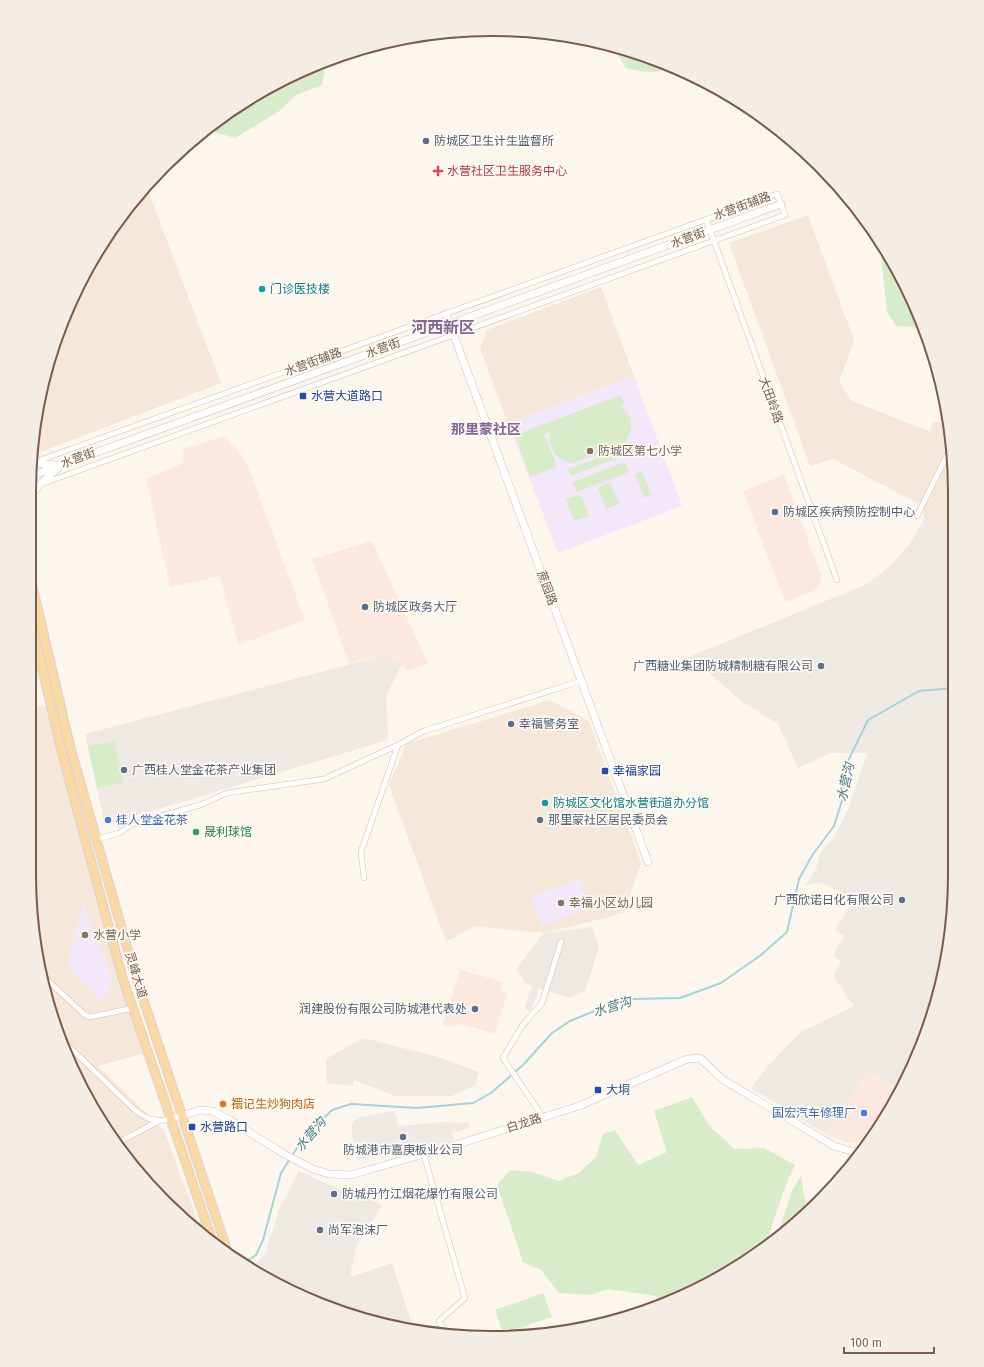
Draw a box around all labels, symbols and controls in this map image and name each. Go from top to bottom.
place label: 防城区卫生计生监督所 [434,134,554,148]
marker: 防城区卫生计生监督所 [421,136,431,146]
place label: 水营社区卫生服务中心 [447,164,567,178]
marker: 水营社区卫生服务中心 [432,165,444,177]
street label: 水营街辅路 [711,189,773,223]
street label: 水营街 [669,225,707,251]
place label: 门诊医技楼 [270,282,330,296]
marker: 门诊医技楼 [257,284,267,294]
district label: 河西新区 [411,318,475,337]
street label: 水营街 [364,335,402,361]
street label: 水营街辅路 [282,345,344,379]
street label: 大田岭路 [756,375,786,425]
place label: 水营大道路口 [311,389,383,403]
marker: 水营大道路口 [298,391,308,401]
district label: 那里蒙社区 [451,421,521,438]
place label: 防城区第七小学 [598,444,682,458]
street label: 水营街 [59,445,97,471]
marker: 防城区第七小学 [585,446,595,456]
place label: 防城区疾病预防控制中心 [783,505,915,519]
marker: 防城区疾病预防控制中心 [770,507,780,517]
street label: 蔗园路 [534,569,560,607]
place label: 防城区政务大厅 [373,600,457,614]
marker: 防城区政务大厅 [360,602,370,612]
place label: 广西糖业集团防城精制糖有限公司 [633,659,813,673]
marker: 广西糖业集团防城精制糖有限公司 [816,661,826,671]
place label: 幸福警务室 [519,717,579,731]
marker: 幸福警务室 [506,719,516,729]
water label: 水营沟 [834,760,857,803]
place label: 广西桂人堂金花茶产业集团 [132,763,276,777]
place label: 幸福家园 [613,764,661,778]
marker: 广西桂人堂金花茶产业集团 [119,765,129,775]
marker: 幸福家园 [600,766,610,776]
place label: 防城区文化馆水营街道办分馆 [553,796,709,810]
marker: 防城区文化馆水营街道办分馆 [540,798,550,808]
place label: 桂人堂金花茶 [116,813,188,827]
place label: 那里蒙社区居民委员会 [548,813,668,827]
marker: 桂人堂金花茶 [103,815,113,825]
marker: 那里蒙社区居民委员会 [535,815,545,825]
place label: 晟利球馆 [204,825,252,839]
marker: 晟利球馆 [191,827,201,837]
place label: 广西欣诺日化有限公司 [774,893,894,907]
marker: 广西欣诺日化有限公司 [897,895,907,905]
place label: 幸福小区幼儿园 [569,896,653,910]
marker: 幸福小区幼儿园 [556,898,566,908]
place label: 水营小学 [93,928,141,942]
marker: 水营小学 [80,930,90,940]
street label: 灵峰大道 [122,950,150,1000]
water label: 水营沟 [591,993,635,1019]
place label: 润建股份有限公司防城港代表处 [299,1002,467,1016]
marker: 润建股份有限公司防城港代表处 [470,1004,480,1014]
place label: 大垌 [606,1083,630,1097]
marker: 大垌 [593,1085,603,1095]
place label: 禤记生炒狗肉店 [231,1097,315,1111]
marker: 禤记生炒狗肉店 [218,1099,228,1109]
place label: 国宏汽车修理厂 [772,1106,856,1120]
marker: 国宏汽车修理厂 [859,1108,869,1118]
street label: 白龙路 [505,1111,543,1135]
water label: 水营沟 [292,1113,330,1154]
place label: 水营路口 [200,1120,248,1134]
marker: 水营路口 [187,1122,197,1132]
marker: 防城港市嘉庚板业公司 [398,1132,408,1142]
place label: 防城港市嘉庚板业公司 [343,1143,463,1157]
place label: 防城丹竹江烟花爆竹有限公司 [342,1187,498,1201]
marker: 防城丹竹江烟花爆竹有限公司 [329,1189,339,1199]
place label: 尚军泡沫厂 [328,1223,388,1237]
marker: 尚军泡沫厂 [315,1225,325,1235]
scale bar [844,1329,934,1355]
text: 100 m [850,1336,882,1350]

